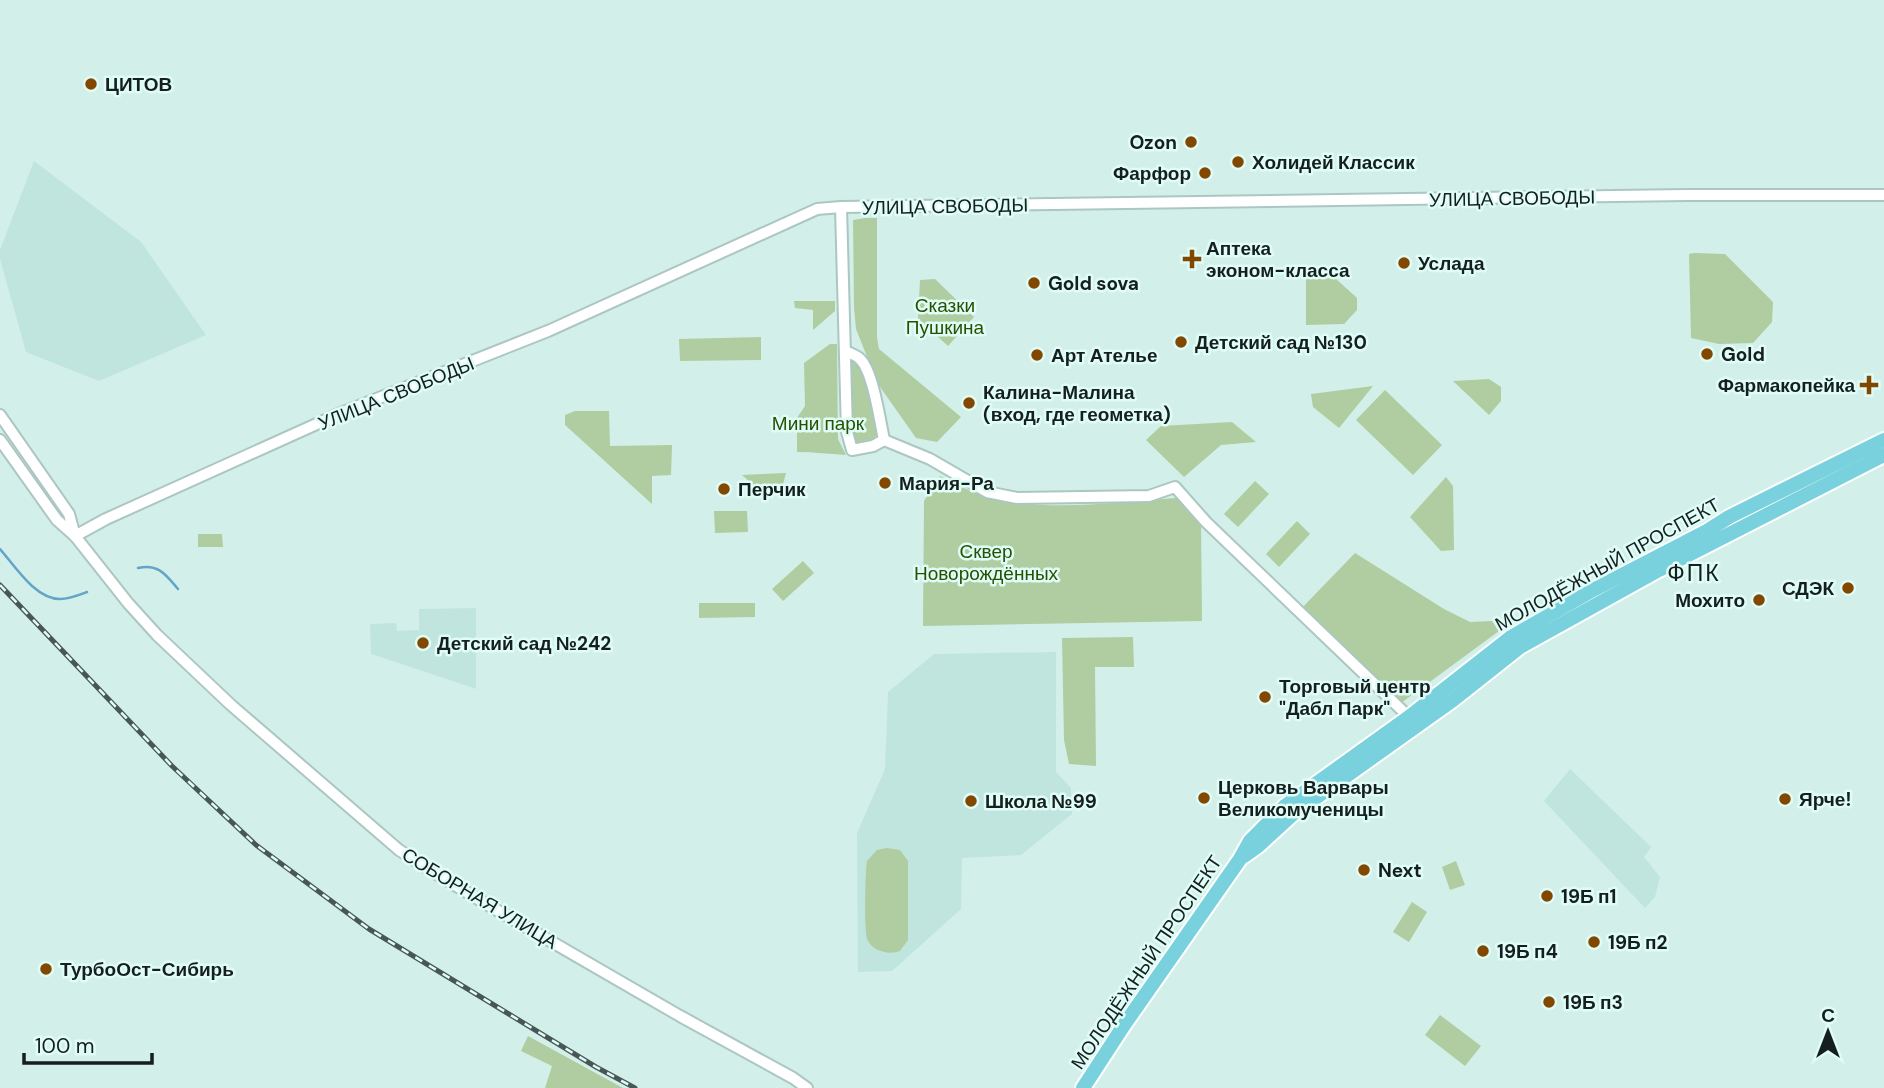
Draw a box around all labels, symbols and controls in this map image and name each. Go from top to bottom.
place label: ЦИТОВ [105,72,172,97]
marker: ЦИТОВ [83,76,99,92]
place label: Ozon [1129,130,1177,155]
marker: Ozon [1183,134,1199,150]
place label: Холидей Классик [1252,150,1415,175]
marker: Холидей Классик [1230,154,1246,170]
place label: Фарфор [1113,161,1191,186]
marker: Фарфор [1197,165,1213,181]
street label: УЛИЦА СВОБОДЫ [1429,185,1595,212]
street label: УЛИЦА СВОБОДЫ [862,193,1028,220]
place label: Аптека эконом-класса [1206,236,1350,283]
marker: Аптека эконом-класса [1184,251,1200,267]
place label: Услада [1418,251,1485,276]
marker: Услада [1396,255,1412,271]
place label: Gold sova [1048,271,1139,296]
marker: Gold sova [1026,275,1042,291]
park label: Сказки Пушкина [906,293,985,340]
place label: Детский сад №130 [1195,330,1367,355]
marker: Детский сад №130 [1173,334,1189,350]
place label: Gold [1721,342,1765,367]
place label: Арт Ателье [1051,343,1158,368]
marker: Gold [1699,346,1715,362]
marker: Арт Ателье [1029,347,1045,363]
street label: УЛИЦА СВОБОДЫ [314,351,478,436]
place label: Фармакопейка [1718,373,1855,398]
marker: Фармакопейка [1861,377,1877,393]
place label: Калина-Малина (вход, где геометка) [983,380,1171,427]
marker: Калина-Малина (вход, где геометка) [961,395,977,411]
park label: Мини парк [772,411,865,436]
place label: Мария-Ра [899,471,994,496]
marker: Мария-Ра [877,475,893,491]
place label: Перчик [738,477,806,502]
marker: Перчик [716,481,732,497]
street label: МОЛОДЁЖНЫЙ ПРОСПЕКТ [1491,492,1724,637]
park label: Сквер Новорождённых [914,539,1059,586]
district label: ФПК [1667,558,1721,588]
place label: СДЭК [1782,576,1834,601]
marker: СДЭК [1840,580,1856,596]
place label: Мохито [1675,588,1745,613]
marker: Мохито [1751,592,1767,608]
place label: Детский сад №242 [437,631,611,656]
marker: Детский сад №242 [415,635,431,651]
place label: Торговый центр "Дабл Парк" [1279,674,1431,721]
marker: Торговый центр "Дабл Парк" [1257,689,1273,705]
place label: Церковь Варвары Великомученицы [1218,775,1389,822]
place label: Ярче! [1799,787,1851,812]
place label: Школа №99 [985,789,1097,814]
marker: Церковь Варвары Великомученицы [1196,790,1212,806]
marker: Ярче! [1777,791,1793,807]
marker: Школа №99 [963,793,979,809]
street label: СОБОРНАЯ УЛИЦА [397,842,562,955]
street label: МОЛОДЁЖНЫЙ ПРОСПЕКТ [1065,850,1228,1074]
place label: Next [1378,858,1422,883]
marker: Next [1356,862,1372,878]
place label: 19Б п1 [1561,884,1617,909]
marker: 19Б п1 [1539,888,1555,904]
place label: 19Б п2 [1608,930,1668,955]
marker: 19Б п2 [1586,934,1602,950]
place label: 19Б п4 [1497,939,1558,964]
marker: 19Б п4 [1475,943,1491,959]
place label: ТурбоОст-Сибирь [60,957,234,982]
marker: ТурбоОст-Сибирь [38,961,54,977]
place label: 19Б п3 [1563,990,1623,1015]
marker: 19Б п3 [1541,994,1557,1010]
north arrow [1793,997,1863,1067]
text: С [1821,1003,1835,1028]
scale bar [24,1021,152,1066]
text: 100 m [35,1032,95,1060]

